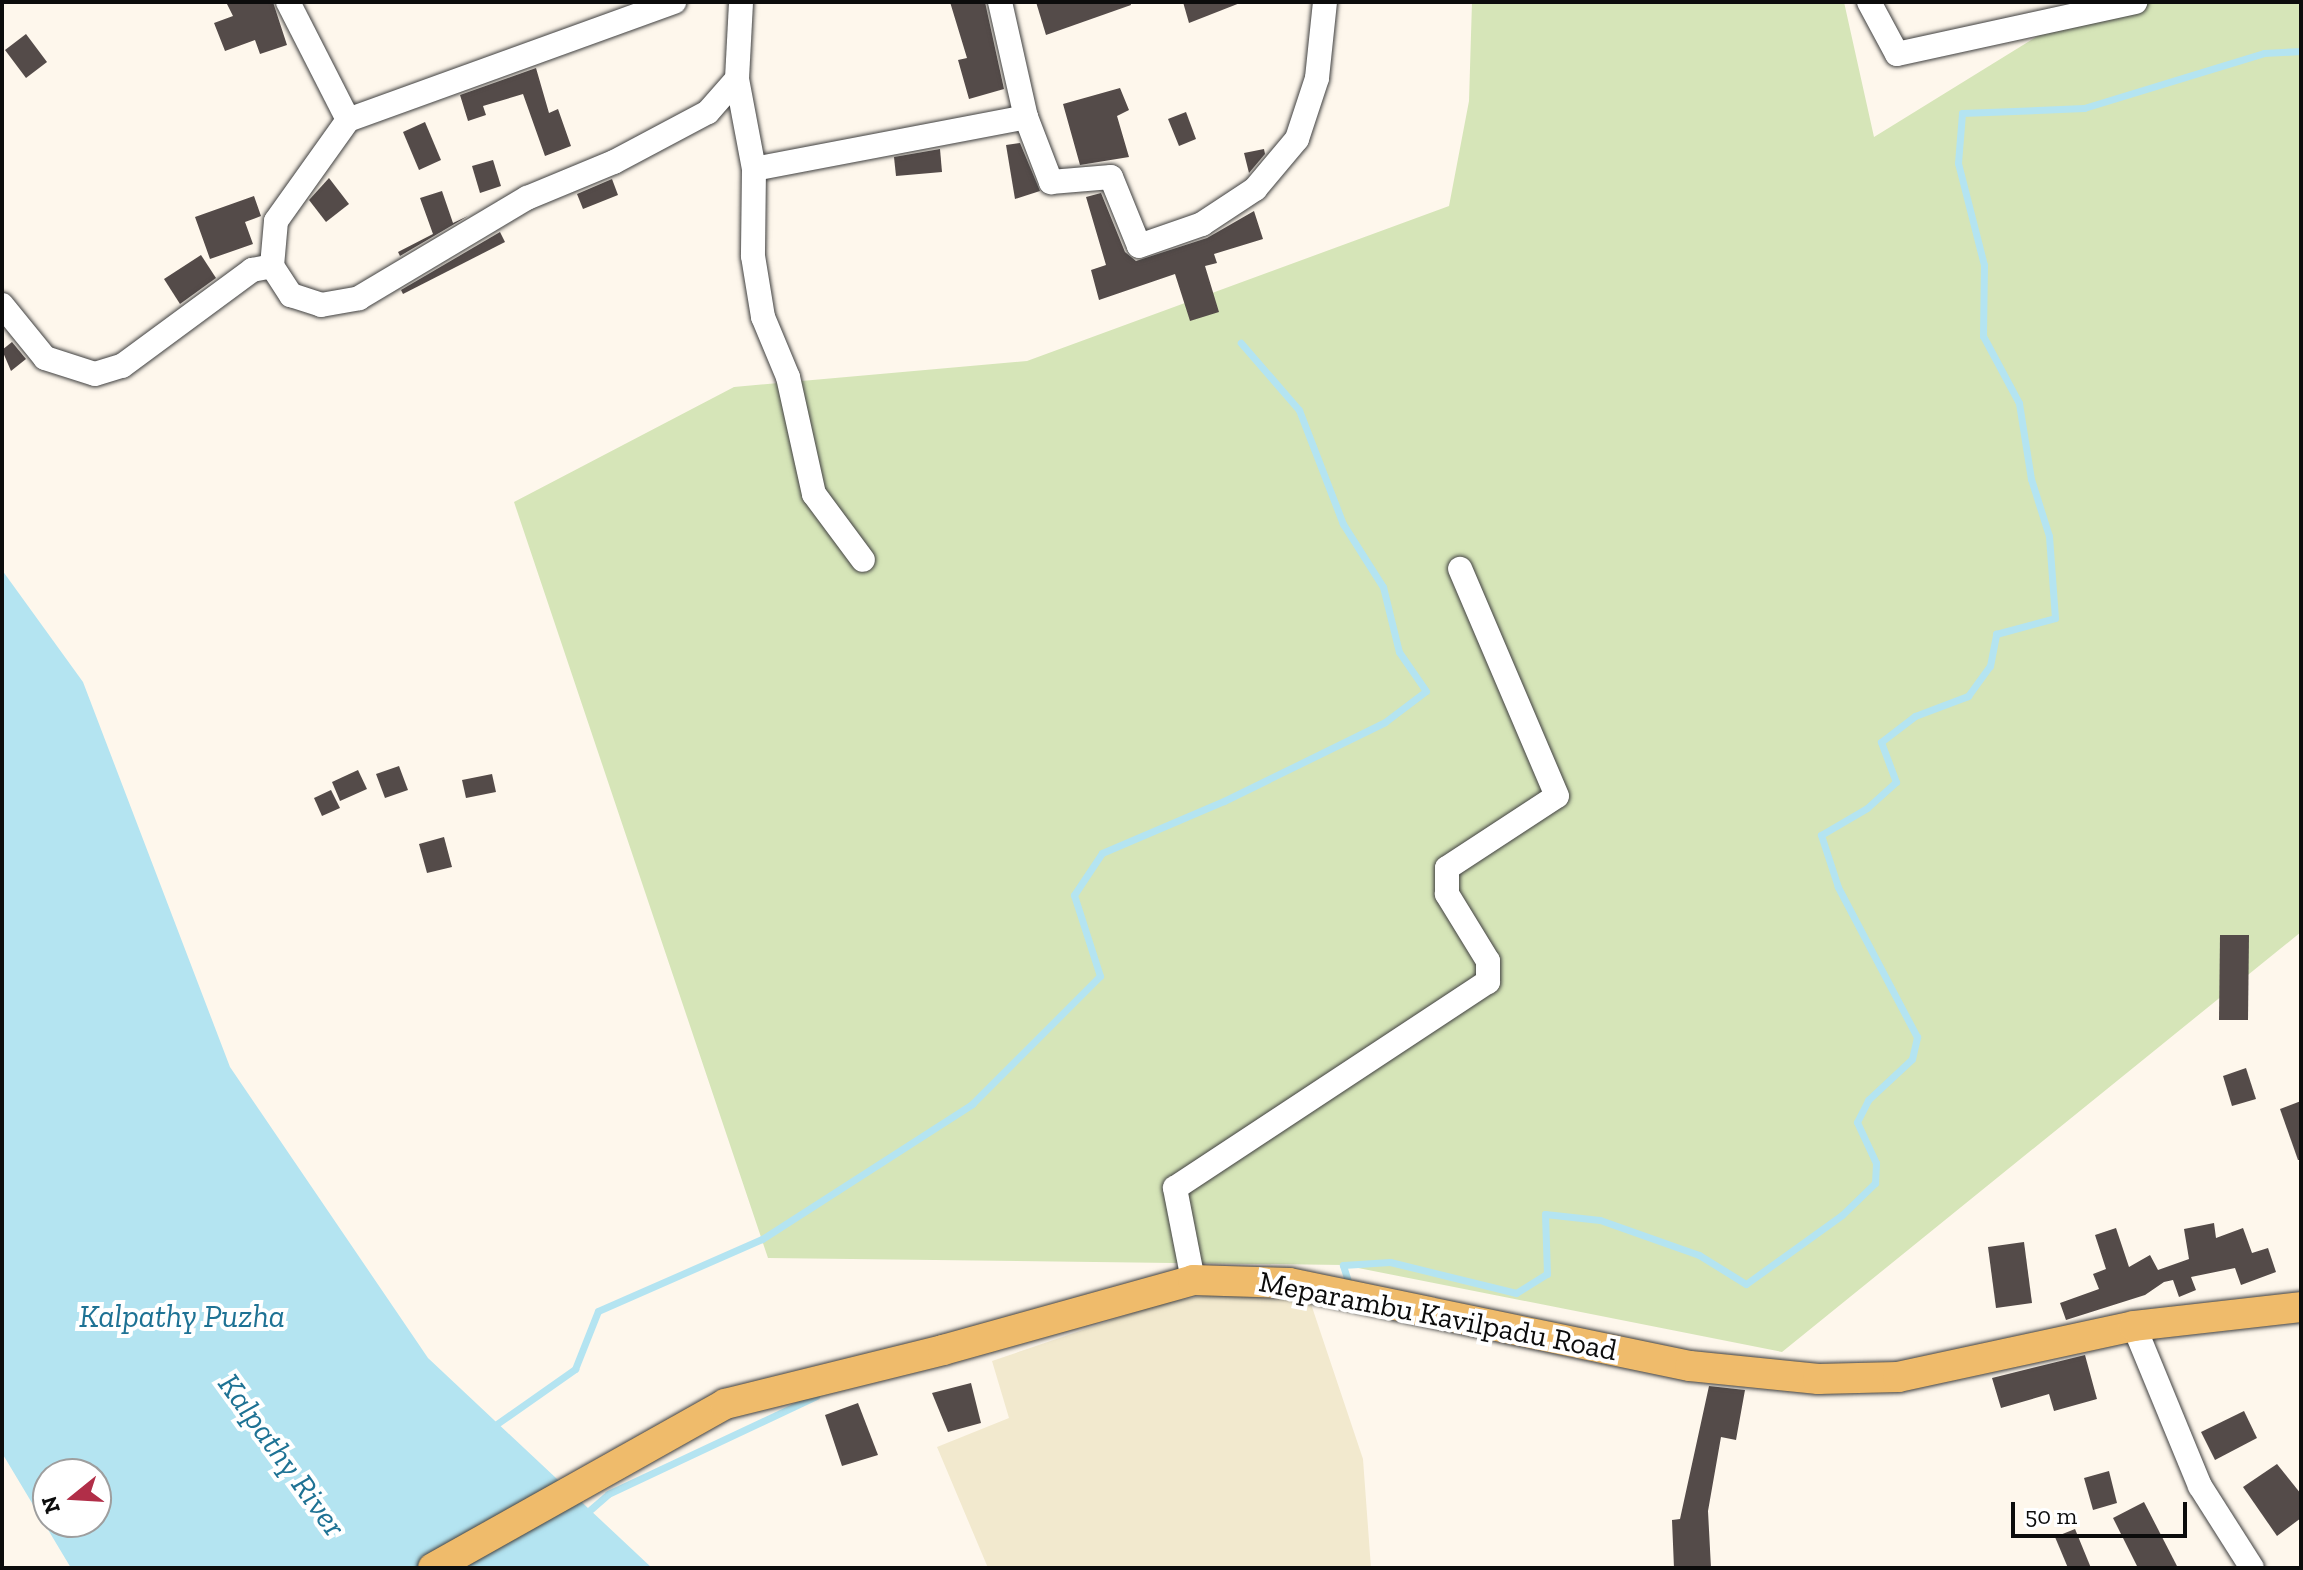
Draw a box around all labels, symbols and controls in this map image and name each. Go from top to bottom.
street label: Meparambu Kavilpadu Road [1256,1264,1620,1368]
water label: Kalpathy Puzha [79,1297,285,1335]
water label: Kalpathy River [210,1366,354,1544]
north arrow [32,1458,112,1538]
scale bar [2015,1486,2191,1536]
text: N [35,1493,66,1517]
text: 50 m [2025,1501,2077,1530]

